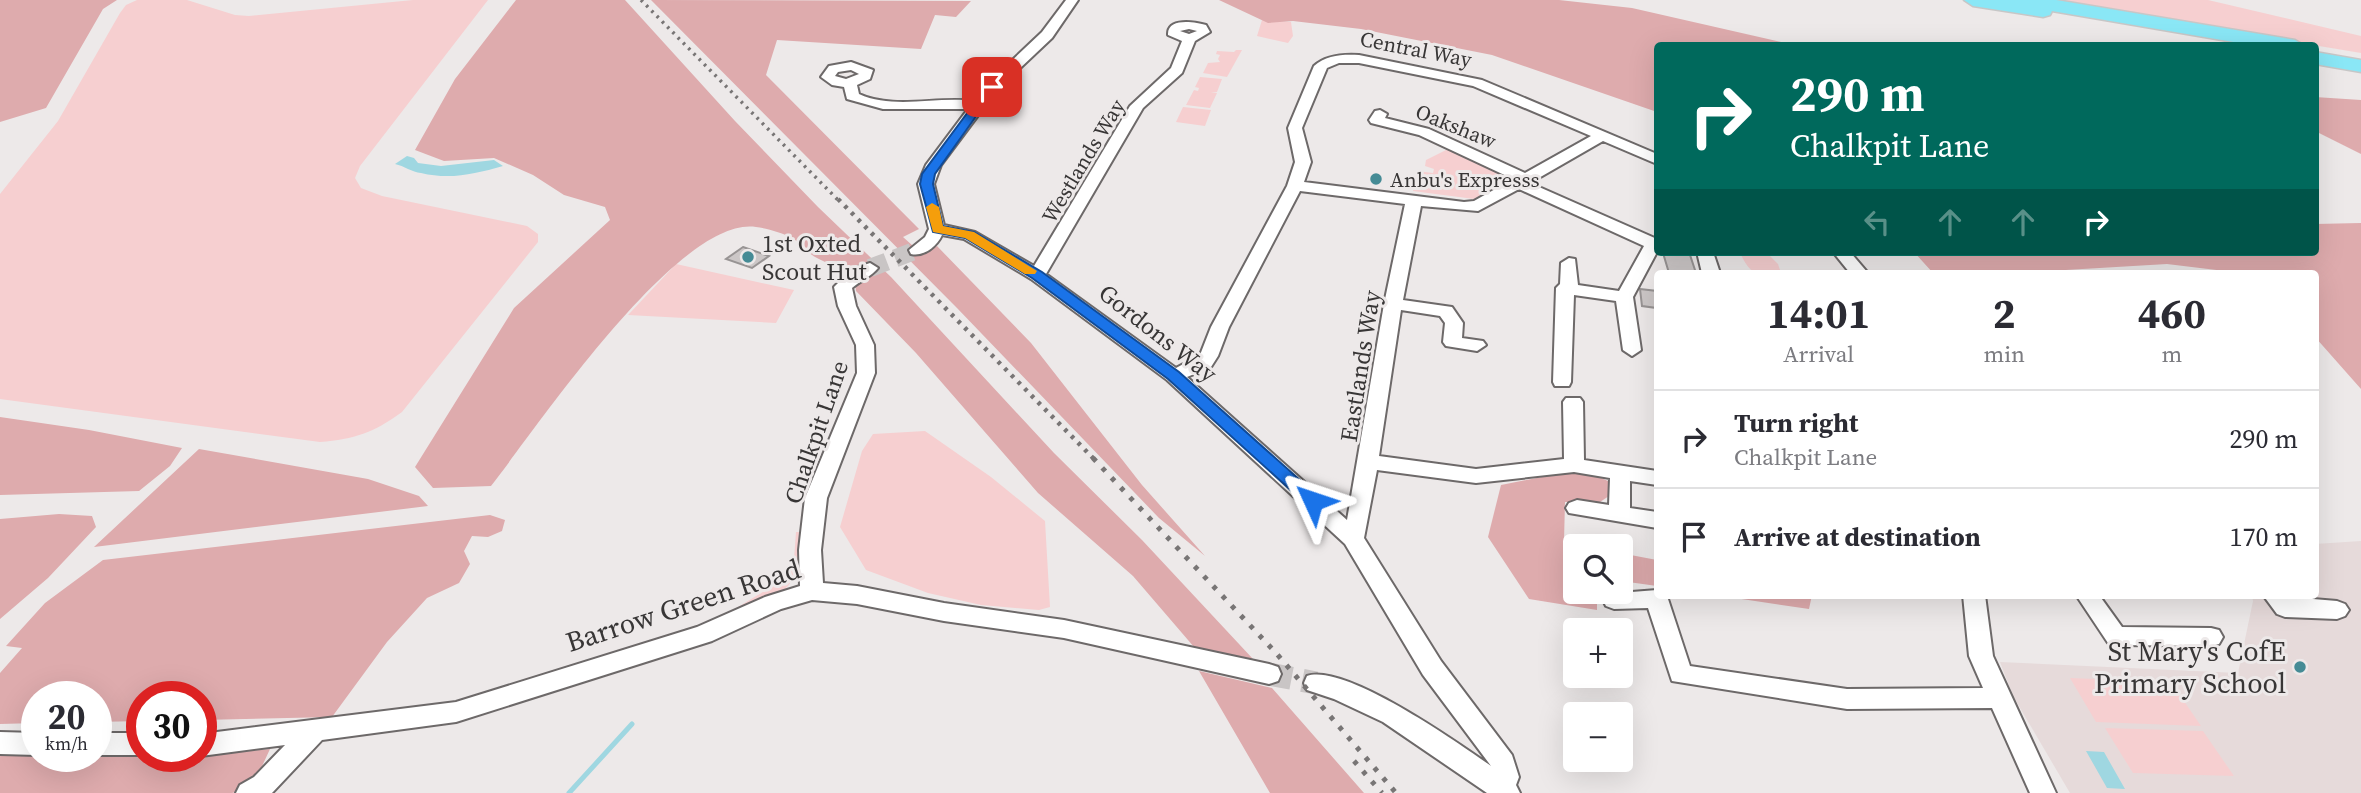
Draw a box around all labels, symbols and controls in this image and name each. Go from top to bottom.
street label: Central Way [1358,24,1475,74]
pin [962,57,1022,117]
text: 290 m [1790,60,1925,127]
icon: arrive [973,68,1011,106]
icon: right [1675,70,1766,161]
street label: Westlands Way [1035,93,1132,228]
street label: Oakshaw [1411,97,1501,155]
text: Chalkpit Lane [1790,124,1989,168]
place label: Anbu's Expresss [1390,165,1540,194]
marker: Anbu's Expresss [1368,171,1384,187]
icon: left [1858,203,1896,241]
icon: ahead [1931,203,1969,241]
icon: ahead [2004,203,2042,241]
icon: right [2077,203,2115,241]
place label: 1st Oxted Scout Hut [762,227,867,288]
marker: 1st Oxted Scout Hut [740,249,756,265]
street label: Gordons Way [1092,276,1225,390]
text: 14:01 [1767,284,1871,342]
text: 2 [1993,284,2016,342]
text: 460 [2138,284,2206,342]
street label: Eastlands Way [1332,287,1388,444]
text: Arrival [1783,338,1854,370]
text: min [1983,338,2025,370]
text: m [2162,338,2182,370]
street label: Chalkpit Lane [776,356,856,508]
text: Turn right [1734,405,1858,441]
icon: right [1675,420,1713,458]
text: 290 m [2230,421,2298,457]
text: Chalkpit Lane [1734,441,1877,473]
position arrow [1276,464,1350,538]
icon: arrive [1675,518,1713,556]
text: Arrive at destination [1734,519,1981,555]
text: 170 m [2230,519,2298,555]
map controls [1563,534,1633,772]
button: search [1563,534,1633,604]
street label: Barrow Green Road [561,549,805,661]
button: + [1563,618,1633,688]
place label: St Mary's CofE Primary School [2094,632,2286,702]
marker: St Mary's CofE Primary School [2292,659,2308,675]
speed limit sign: 30 [126,681,217,772]
text: 20 [48,693,85,741]
button: − [1563,702,1633,772]
text: km/h [45,731,88,756]

